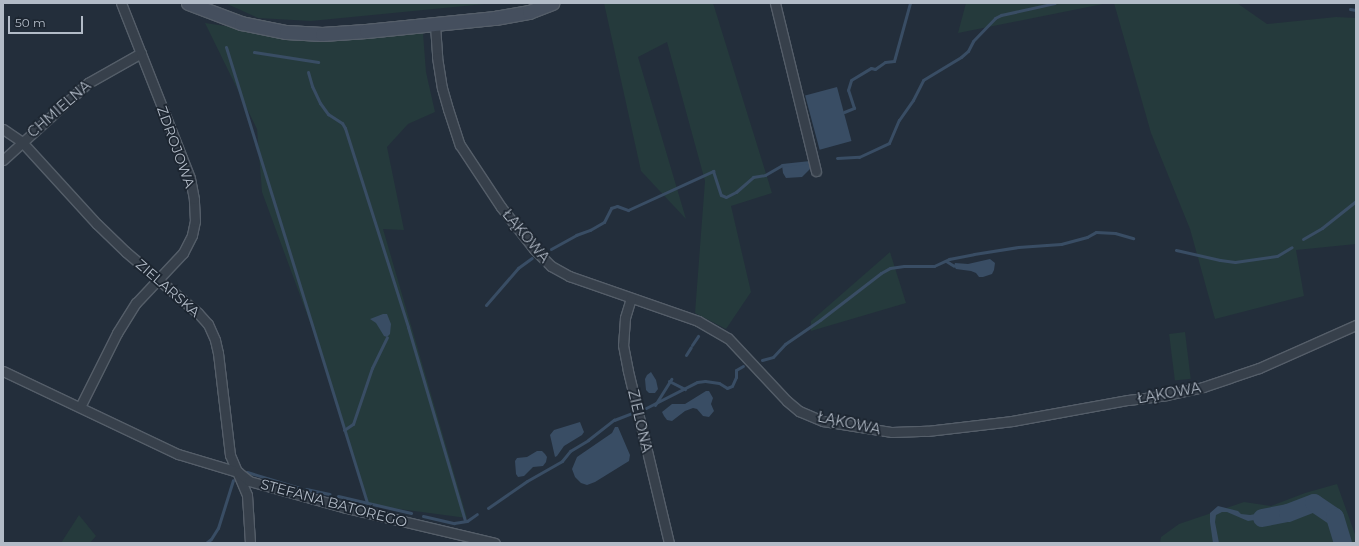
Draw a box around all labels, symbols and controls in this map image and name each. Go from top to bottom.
scale bar [10,8,85,34]
text: 50 m [15,15,46,30]
street label: CHMIELNA [24,77,94,141]
street label: ZDROJOWA [153,104,199,190]
street label: ŁĄKOWA [499,206,553,266]
street label: ZIELARSKA [133,256,203,320]
street label: ŁĄKOWA [1136,379,1202,407]
street label: ZIELONA [625,388,655,454]
street label: ŁĄKOWA [816,408,882,438]
street label: STEFANA BATOREGO [259,475,409,531]

